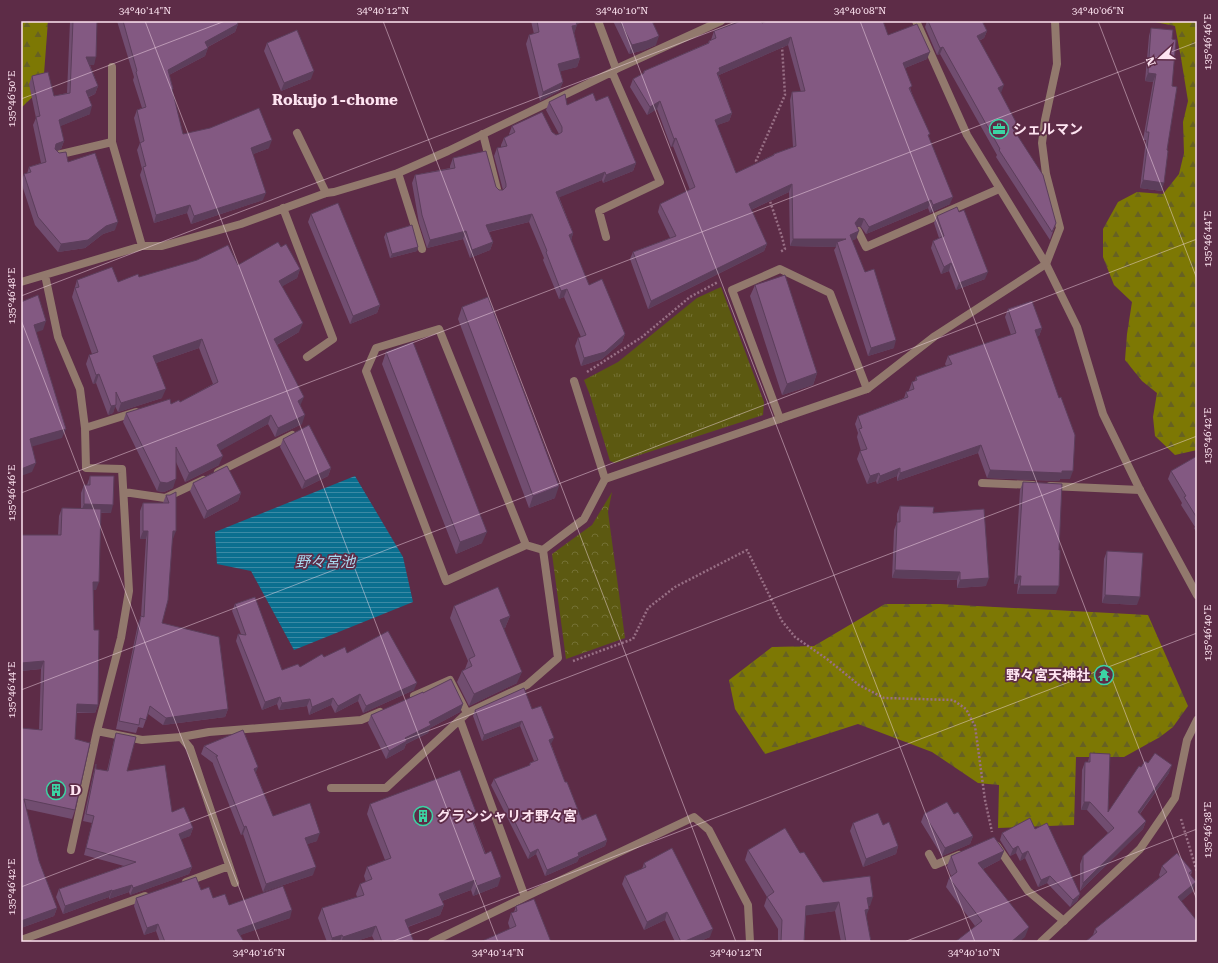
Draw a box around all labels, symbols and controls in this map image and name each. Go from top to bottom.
text: 34°40'14"N [119,5,171,16]
text: 34°40'12"N [357,5,409,16]
text: 34°40'10"N [596,5,648,16]
text: 34°40'08"N [834,5,886,16]
text: 34°40'06"N [1072,5,1124,16]
text: 135°46'46"E [1202,14,1213,70]
north arrow [1140,38,1180,78]
text: N [1143,55,1159,68]
text: 135°46'50"E [6,71,17,127]
district label: Rokujo 1-chome [272,91,398,109]
office icon: シェルマン [988,118,1010,140]
place label: シェルマン [1013,121,1083,137]
text: 135°46'44"E [1202,211,1213,267]
text: 135°46'48"E [6,268,17,324]
text: 135°46'42"E [1202,408,1213,464]
text: 135°46'46"E [6,465,17,521]
water label: 野々宮池 [295,553,357,571]
text: 135°46'40"E [1202,605,1213,661]
text: 135°46'44"E [6,662,17,718]
temple icon: 野々宮天神社 [1093,664,1115,686]
place label: 野々宮天神社 [1006,667,1090,683]
building icon: D [45,779,67,801]
place label: D [70,782,81,798]
text: 135°46'38"E [1202,802,1213,858]
building icon: グランシャリオ野々宮 [412,805,434,827]
place label: グランシャリオ野々宮 [437,808,577,824]
text: 135°46'42"E [6,859,17,915]
text: 34°40'16"N [233,947,285,958]
text: 34°40'14"N [472,947,524,958]
text: 34°40'12"N [710,947,762,958]
text: 34°40'10"N [948,947,1000,958]

